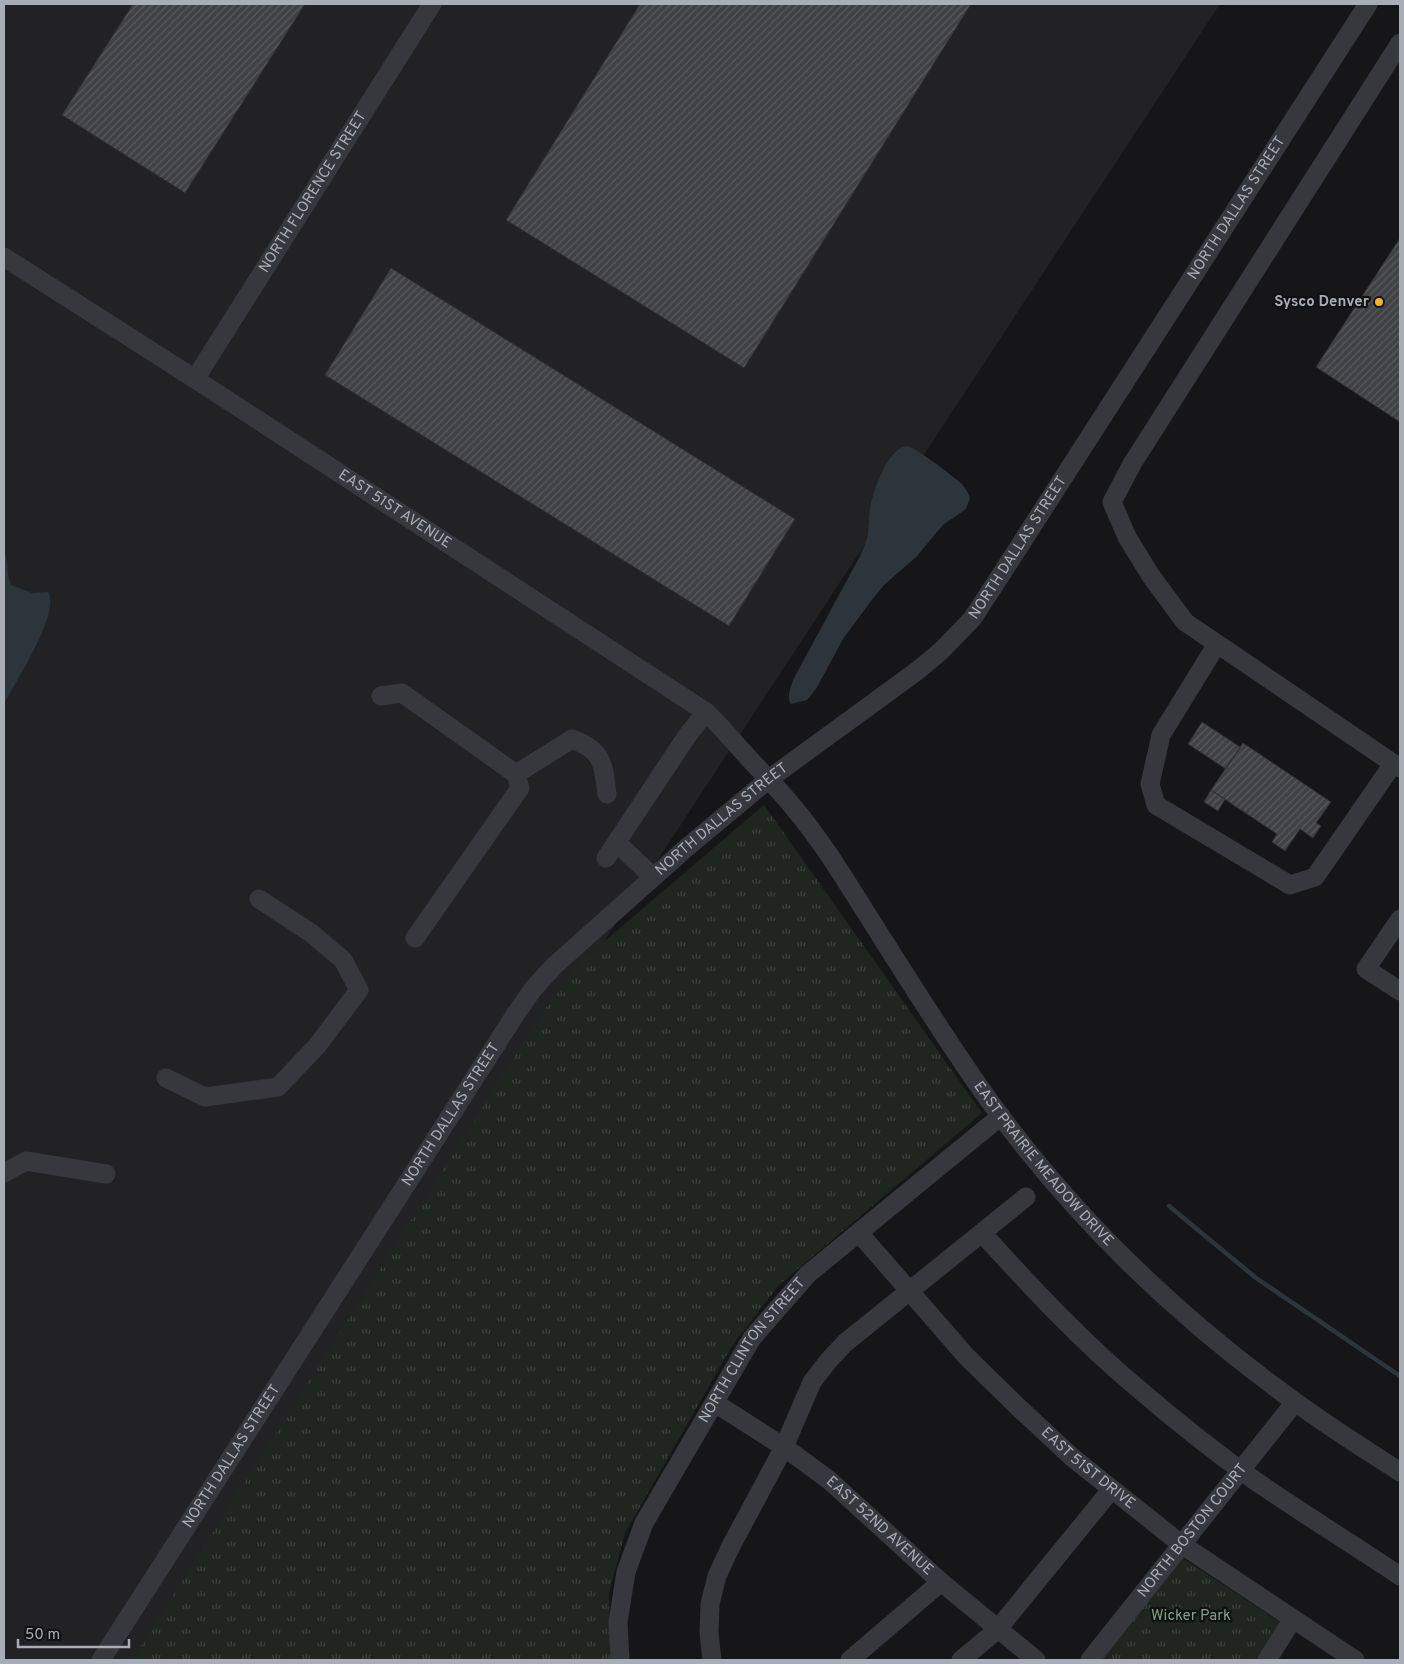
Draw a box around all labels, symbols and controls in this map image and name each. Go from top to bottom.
street label: NORTH FLORENCE STREET [255,108,371,276]
street label: NORTH DALLAS STREET [1184,133,1290,283]
place label: Sysco Denver [1274,293,1370,312]
marker: Sysco Denver [1373,296,1385,308]
street label: EAST 51ST AVENUE [335,465,455,553]
street label: NORTH DALLAS STREET [965,473,1071,623]
street label: NORTH DALLAS STREET [652,759,792,880]
street label: NORTH DALLAS STREET [398,1039,504,1190]
street label: EAST PRAIRIE MEADOW DRIVE [969,1078,1117,1251]
street label: NORTH CLINTON STREET [695,1274,810,1427]
street label: NORTH DALLAS STREET [179,1381,285,1532]
street label: EAST 51ST DRIVE [1037,1423,1139,1513]
street label: NORTH BOSTON COURT [1134,1460,1252,1602]
street label: EAST 52ND AVENUE [822,1472,937,1580]
park label: Wicker Park [1151,1607,1231,1626]
scale bar [18,1616,129,1648]
text: 50 m [25,1626,60,1645]

